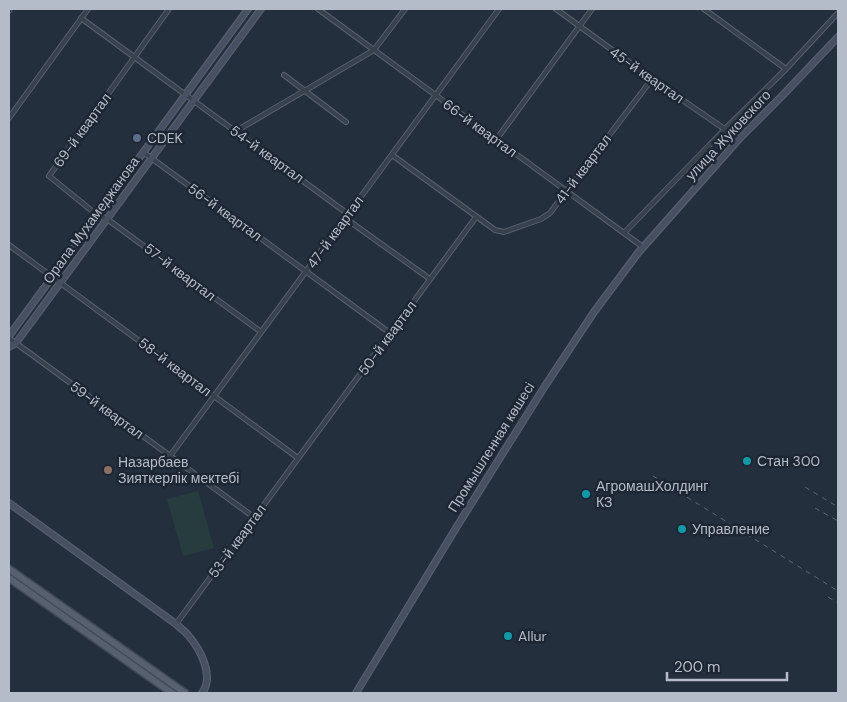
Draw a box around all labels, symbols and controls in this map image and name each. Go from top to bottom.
street label: 45-й квартал [606,43,688,107]
street label: улица Жуковского [682,86,775,184]
street label: 69-й квартал [49,89,115,171]
street label: 66-й квартал [439,95,521,161]
street label: 54-й квартал [226,121,308,187]
place label: CDEK [147,129,183,147]
street label: 41-й квартал [551,130,615,208]
marker: CDEK [131,132,143,144]
street label: Орала Мухамеджанова [39,153,143,287]
street label: 56-й квартал [184,179,266,245]
street label: 47-й квартал [303,192,367,272]
street label: 57-й квартал [141,239,219,305]
street label: 50-й квартал [354,297,420,379]
street label: 58-й квартал [135,334,215,400]
street label: 59-й квартал [67,377,147,443]
street label: Промышленная көшесі [444,379,538,515]
place label: Стан 300 [757,452,820,470]
place label: Назарбаев Зияткерлік мектебі [118,453,239,487]
marker: Стан 300 [741,455,753,467]
marker: Назарбаев Зияткерлік мектебі [102,464,114,476]
place label: АгромашХолдинг КЗ [596,477,708,511]
marker: АгромашХолдинг КЗ [580,488,592,500]
street label: 53-й квартал [204,501,270,581]
place label: Управление [692,520,770,538]
marker: Управление [676,523,688,535]
place label: Allur [518,627,547,645]
marker: Allur [502,630,514,642]
scale bar [667,650,787,682]
text: 200 m [674,657,720,677]

